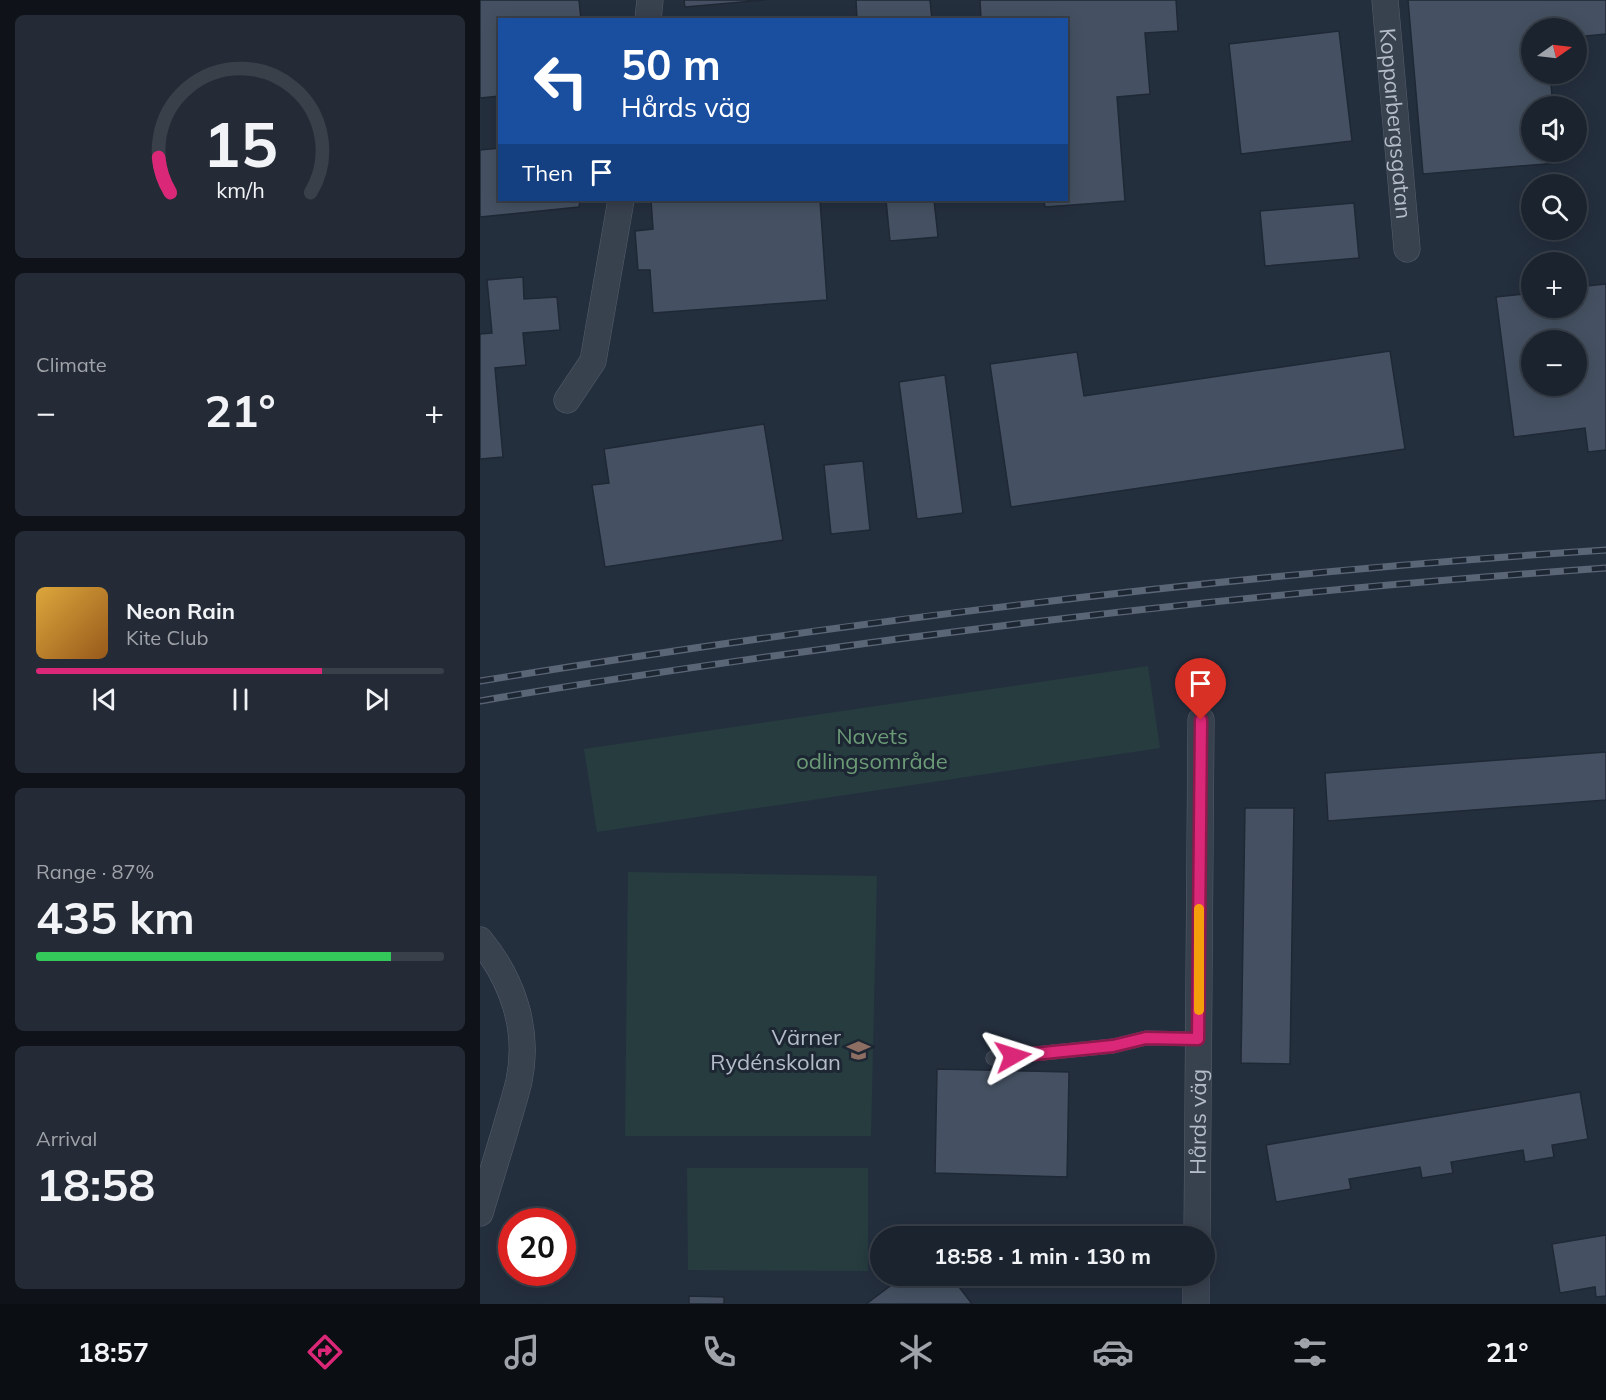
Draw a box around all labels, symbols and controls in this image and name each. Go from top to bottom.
north arrow [1521,18,1587,84]
map controls [1521,18,1587,396]
street label: Kopparbergsgatan [1374,27,1418,220]
text: 50 m [621,38,721,91]
icon: left [522,42,600,120]
text: Hårds väg [621,90,751,124]
button: sound [1521,96,1587,162]
text: 15 [203,105,277,184]
icon: arrive [585,156,618,189]
text: Then [522,159,573,187]
button: search [1521,174,1587,240]
text: km/h [216,177,264,204]
button: + [1521,252,1587,318]
button: − [1521,330,1587,396]
text: Climate [36,352,107,377]
text: 21° [204,382,276,438]
text: − [36,391,56,432]
text: + [424,391,444,432]
text: Neon Rain [126,597,235,625]
text: Kite Club [126,625,208,650]
pin [1175,658,1226,720]
icon: arrive [1184,667,1217,700]
icon: previous [88,683,121,716]
icon: pause [224,683,257,716]
icon: next [360,683,393,716]
park label: Navets odlingsområde [796,722,948,775]
text: Range · 87% [36,859,154,884]
text: 435 km [36,889,195,945]
place label: Värner Rydénskolan [710,1023,841,1076]
position arrow [981,1024,1045,1088]
school or university icon: Värner Rydénskolan [846,1037,872,1063]
street label: Hårds väg [1183,1069,1212,1175]
text: Arrival [36,1126,97,1151]
text: 18:58 [36,1156,155,1212]
speed limit sign: 20 [498,1208,576,1286]
text: 18:58 · 1 min · 130 m [934,1242,1151,1270]
icon: directions [304,1331,346,1373]
icon: music [501,1331,543,1373]
icon: phone [698,1331,740,1373]
icon: climate [895,1331,937,1373]
icon: car [1092,1331,1134,1373]
icon: filters [1289,1331,1331,1373]
text: 18:57 [77,1335,149,1369]
text: 21° [1486,1335,1528,1369]

